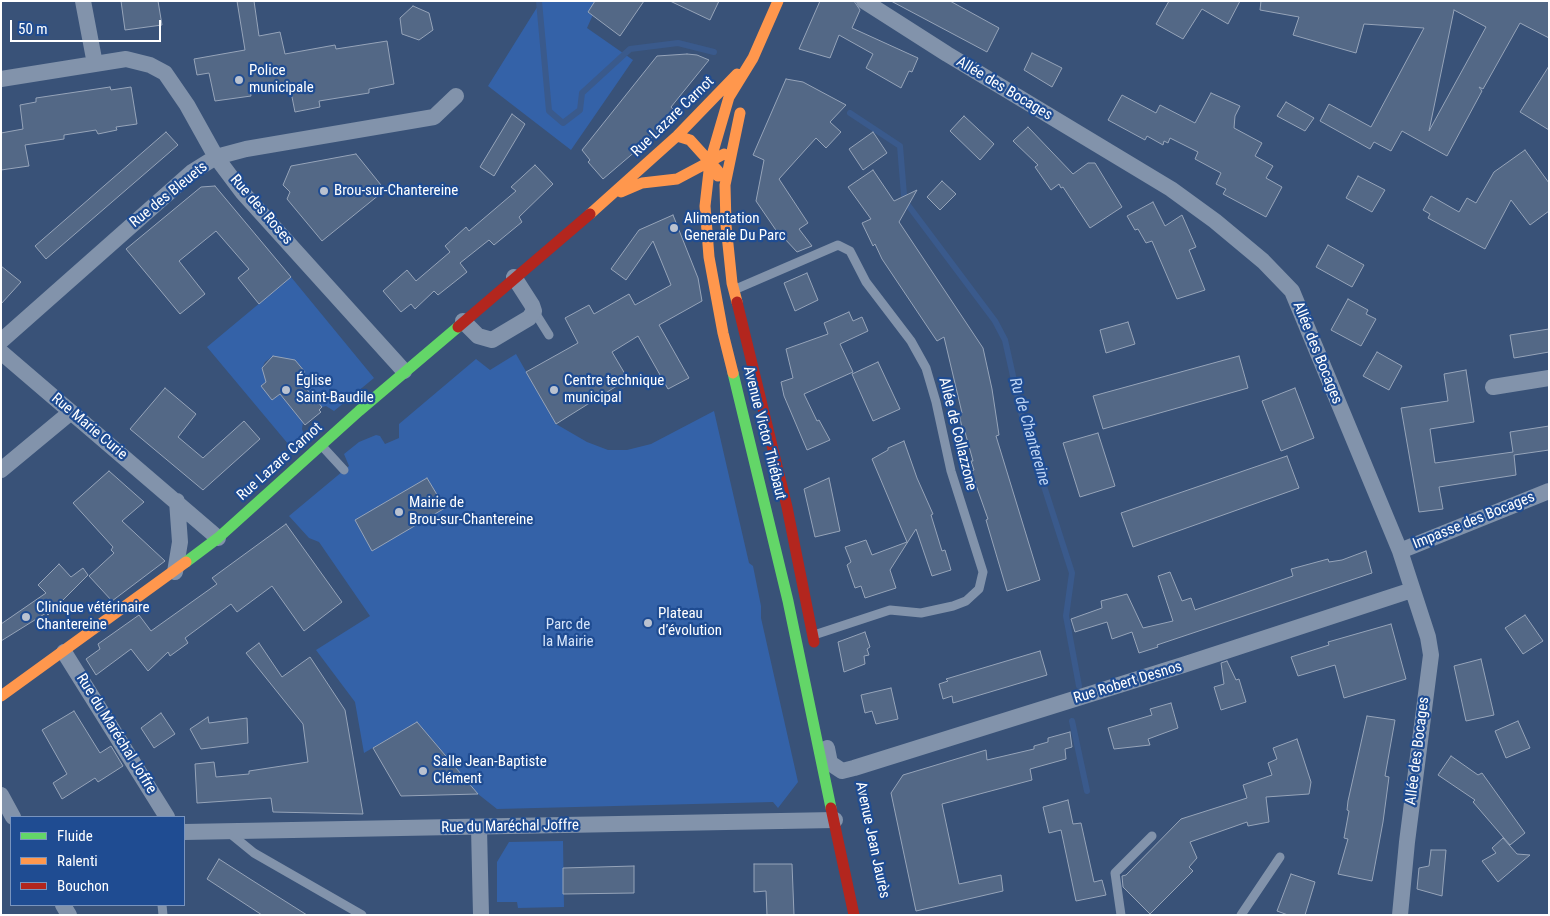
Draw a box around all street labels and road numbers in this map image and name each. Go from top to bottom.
street label: Allée des Bocages [953,53,1055,125]
street label: Rue Lazare Carnot [628,73,718,161]
street label: Rue des Bleuets [127,158,211,232]
street label: Rue des Roses [226,171,296,249]
street label: Allée des Bocages [1288,299,1346,407]
street label: Avenue Victor Thiébaut [739,364,789,502]
street label: Allée de Collazzone [934,376,980,492]
street label: Rue Marie Curie [47,390,131,464]
street label: Rue Lazare Carnot [234,419,326,505]
street label: Impasse des Bocages [1411,488,1537,554]
street label: Rue Robert Desnos [1072,658,1184,708]
street label: Rue du Maréchal Joffre [72,671,160,797]
street label: Allée des Bocages [1402,696,1434,806]
street label: Avenue Jean Jaurès [851,780,893,900]
street label: Rue du Maréchal Joffre [441,817,579,837]

